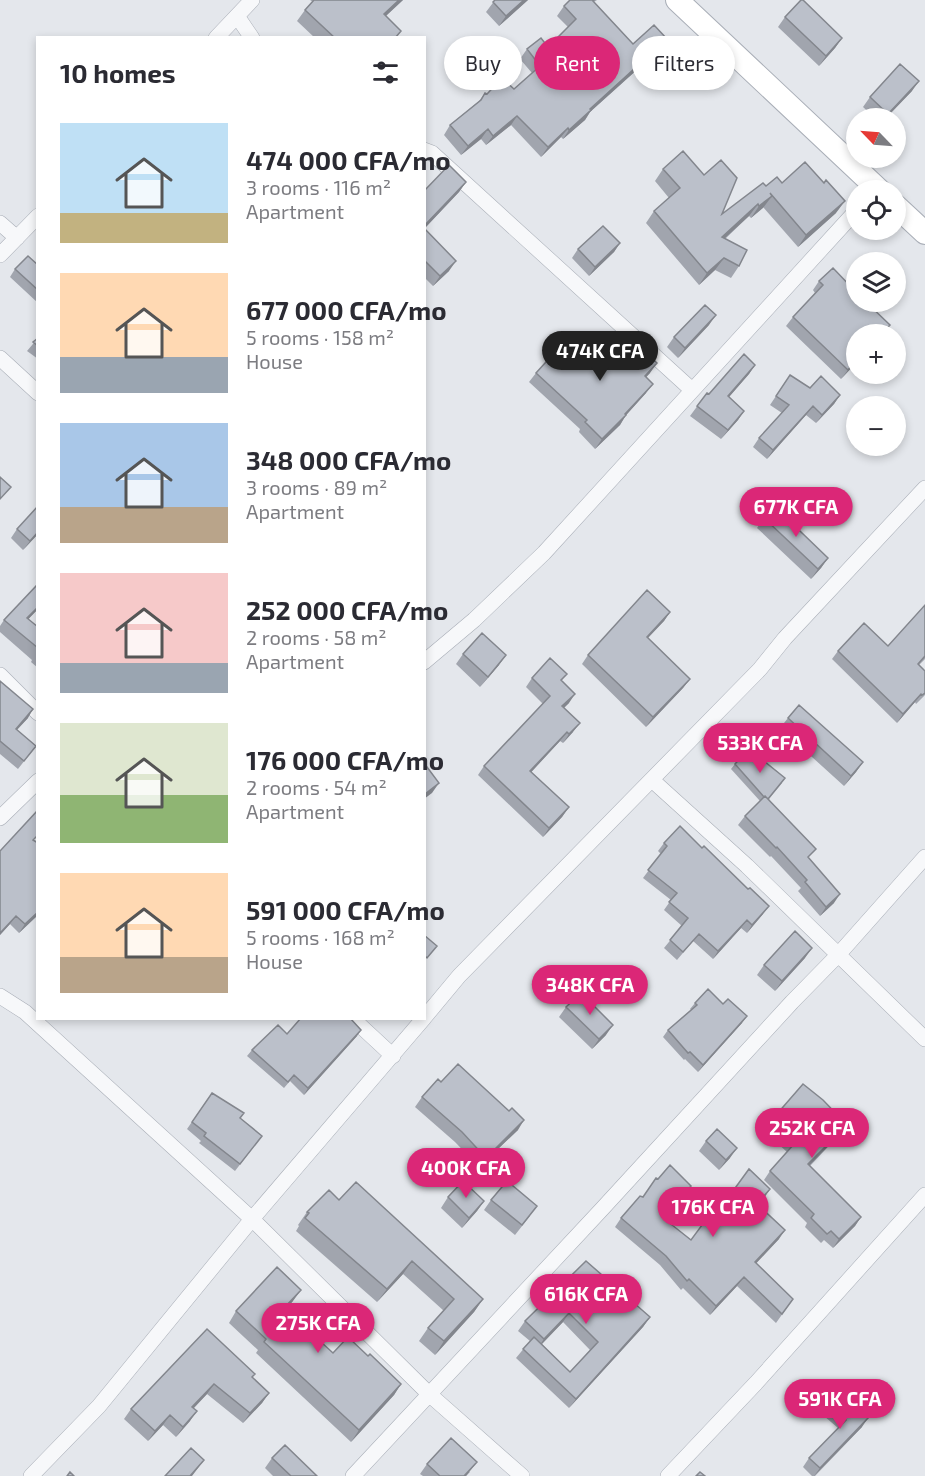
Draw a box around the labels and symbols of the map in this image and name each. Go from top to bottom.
north arrow [846,108,906,168]
pin: 474K CFA [538,331,662,382]
pin: 677K CFA [734,487,858,538]
pin: 533K CFA [698,723,822,774]
pin: 348K CFA [528,965,652,1016]
pin: 252K CFA [750,1108,874,1159]
pin: 400K CFA [404,1148,528,1199]
pin: 176K CFA [651,1187,775,1238]
pin: 616K CFA [524,1274,648,1325]
pin: 275K CFA [256,1303,380,1354]
pin: 591K CFA [778,1379,902,1430]

